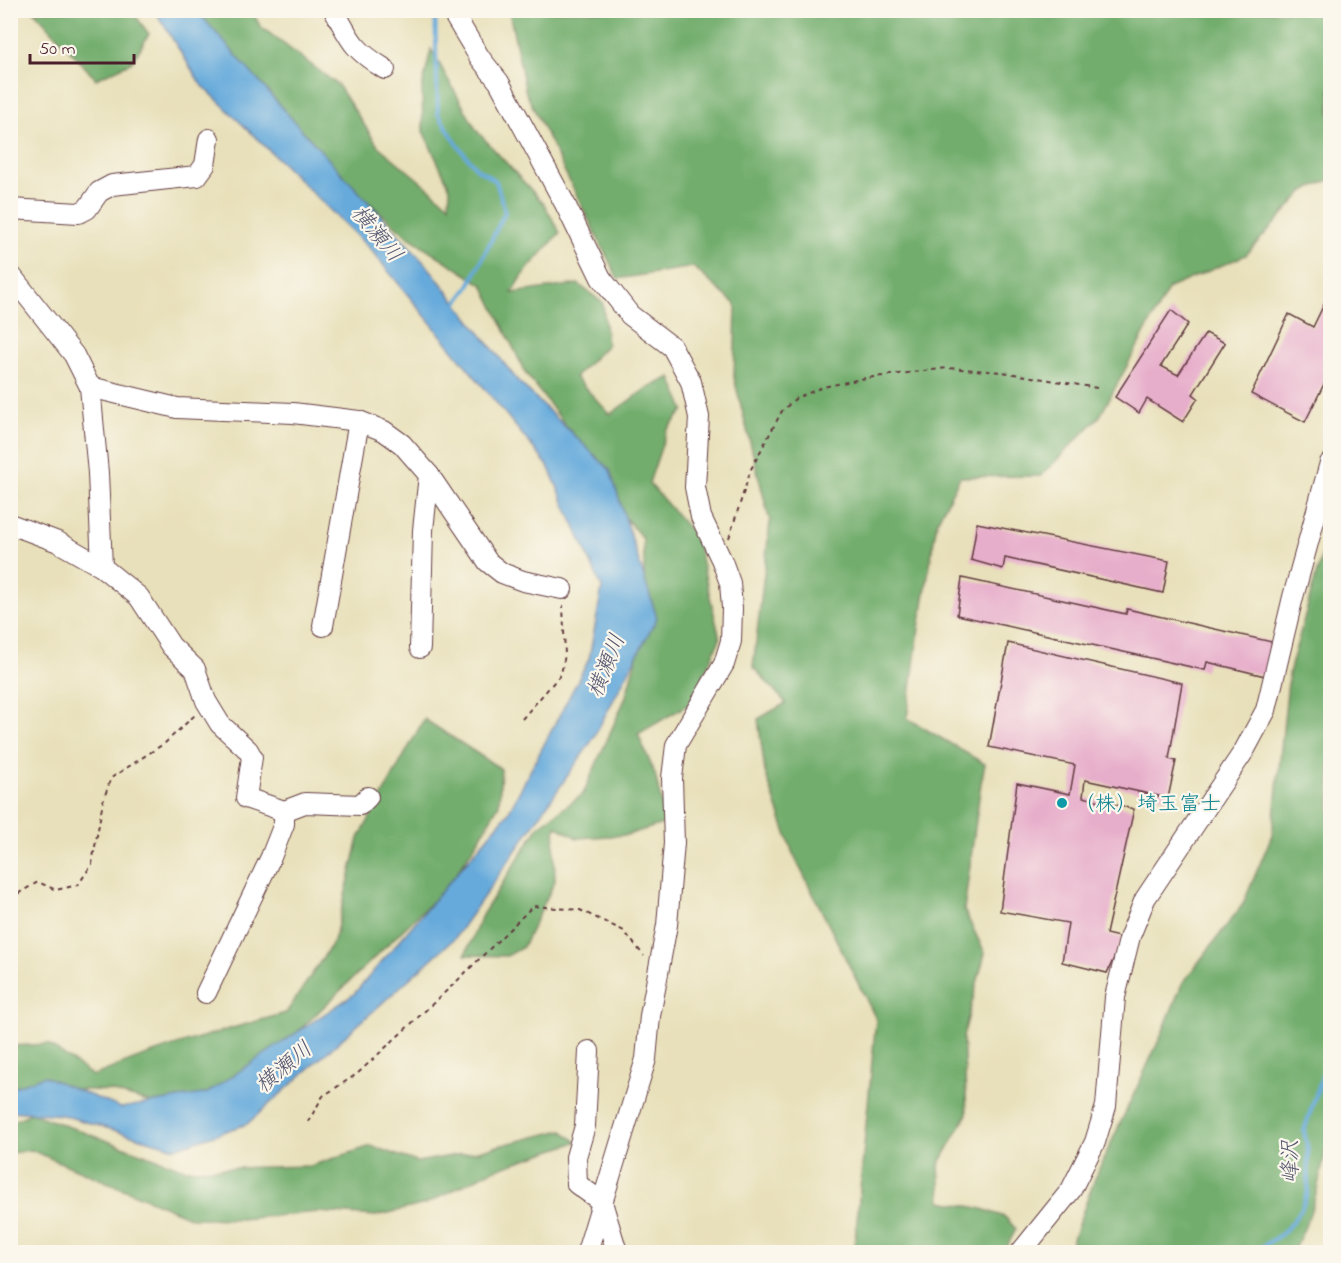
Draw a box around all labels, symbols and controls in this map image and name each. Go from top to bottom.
scale bar [30,27,134,65]
text: 50 m [39,37,76,63]
water label: 横瀬川 [342,199,409,270]
water label: 横瀬川 [581,630,635,703]
place label: （株）埼玉富士 [1074,790,1221,820]
marker: （株）埼玉富士 [1055,796,1069,810]
water label: 横瀬川 [249,1035,320,1102]
water label: 峰沢 [1276,1139,1308,1184]

